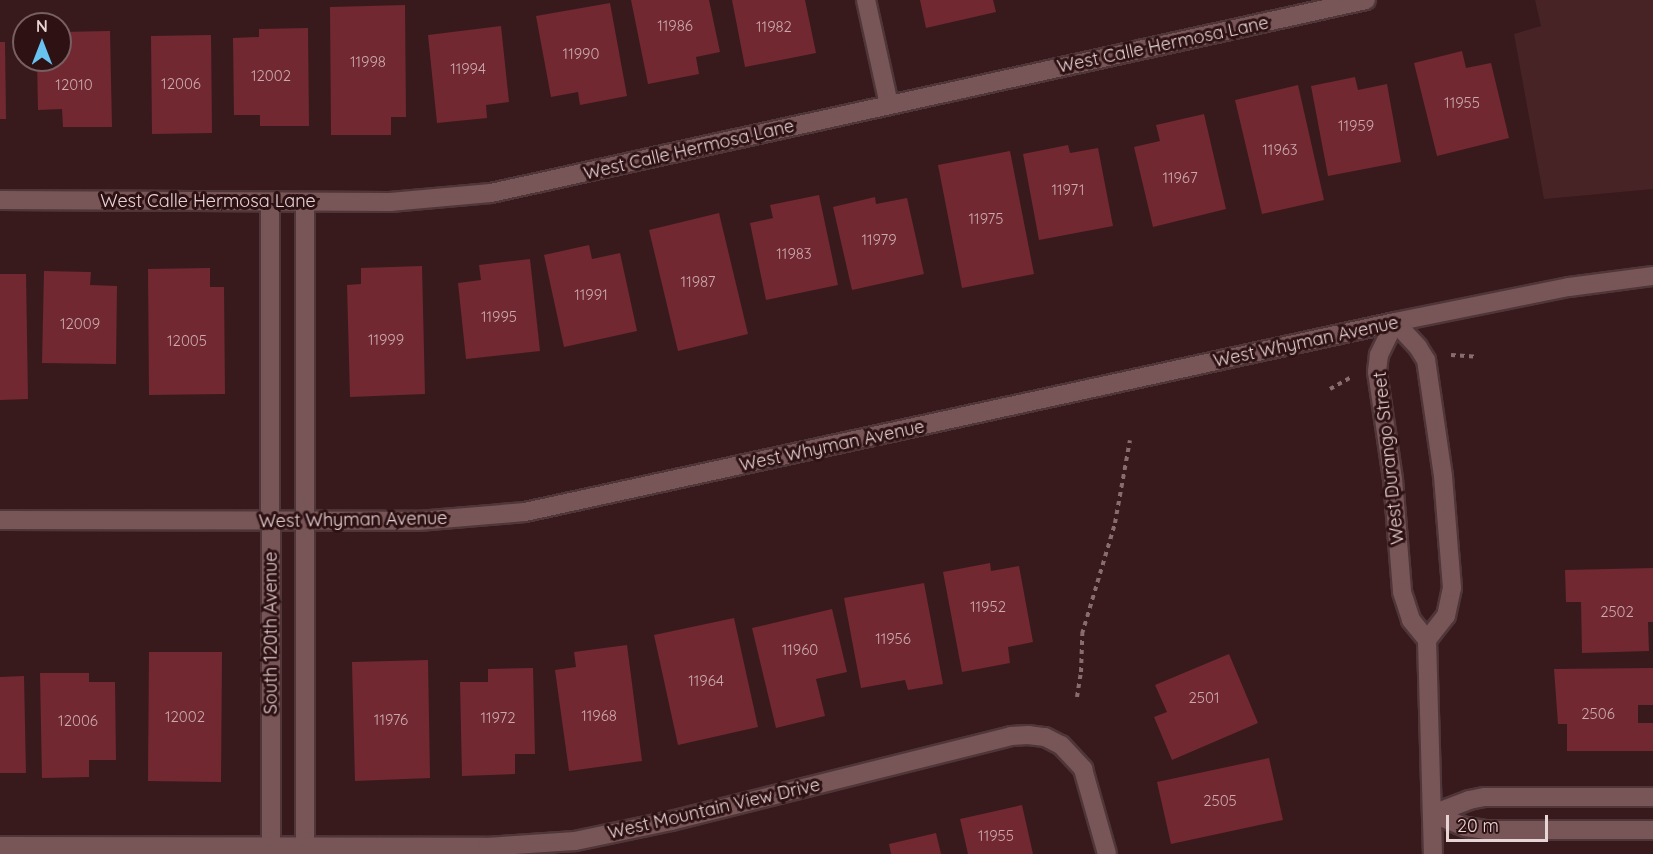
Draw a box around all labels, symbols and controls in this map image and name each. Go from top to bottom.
north arrow [12,12,72,72]
street label: West Calle Hermosa Lane [1055,12,1271,78]
text: N [36,16,48,36]
house number: 11986 [657,17,693,35]
house number: 11982 [756,18,792,36]
house number: 11990 [563,45,599,63]
house number: 11998 [350,53,386,71]
house number: 11994 [450,60,486,78]
house number: 12002 [251,67,291,85]
house number: 12006 [161,75,201,93]
house number: 12010 [55,76,93,94]
house number: 11955 [1444,94,1480,112]
street label: West Calle Hermosa Lane [582,115,796,185]
house number: 11959 [1338,117,1374,135]
house number: 11963 [1262,141,1298,159]
house number: 11967 [1162,169,1198,187]
house number: 11971 [1052,181,1084,199]
street label: West Calle Hermosa Lane [100,190,316,212]
house number: 11975 [969,210,1003,228]
house number: 11979 [861,231,897,249]
house number: 11983 [776,245,812,263]
house number: 11987 [681,273,715,291]
house number: 11991 [574,286,608,304]
house number: 11995 [481,308,517,326]
street label: West Whyman Avenue [1211,312,1401,372]
house number: 12009 [60,315,100,333]
house number: 11999 [368,331,404,349]
house number: 12005 [167,332,207,350]
street label: West Durango Street [1369,370,1409,546]
street label: West Whyman Avenue [737,416,927,476]
street label: West Whyman Avenue [258,508,448,532]
street label: South 120th Avenue [260,552,282,714]
house number: 11952 [970,598,1006,616]
house number: 2502 [1600,603,1634,621]
house number: 11956 [875,630,911,648]
house number: 11960 [782,641,818,659]
house number: 11964 [688,672,724,690]
house number: 2501 [1189,689,1219,707]
house number: 2506 [1581,705,1615,723]
house number: 11968 [581,707,617,725]
house number: 12002 [165,708,205,726]
house number: 11972 [480,709,516,727]
house number: 11976 [374,711,408,729]
house number: 12006 [58,712,98,730]
street label: West Mountain View Drive [606,774,822,844]
house number: 2505 [1203,792,1237,810]
scale bar [1449,803,1551,841]
text: 20 m [1457,814,1499,837]
house number: 11955 [978,827,1014,845]

